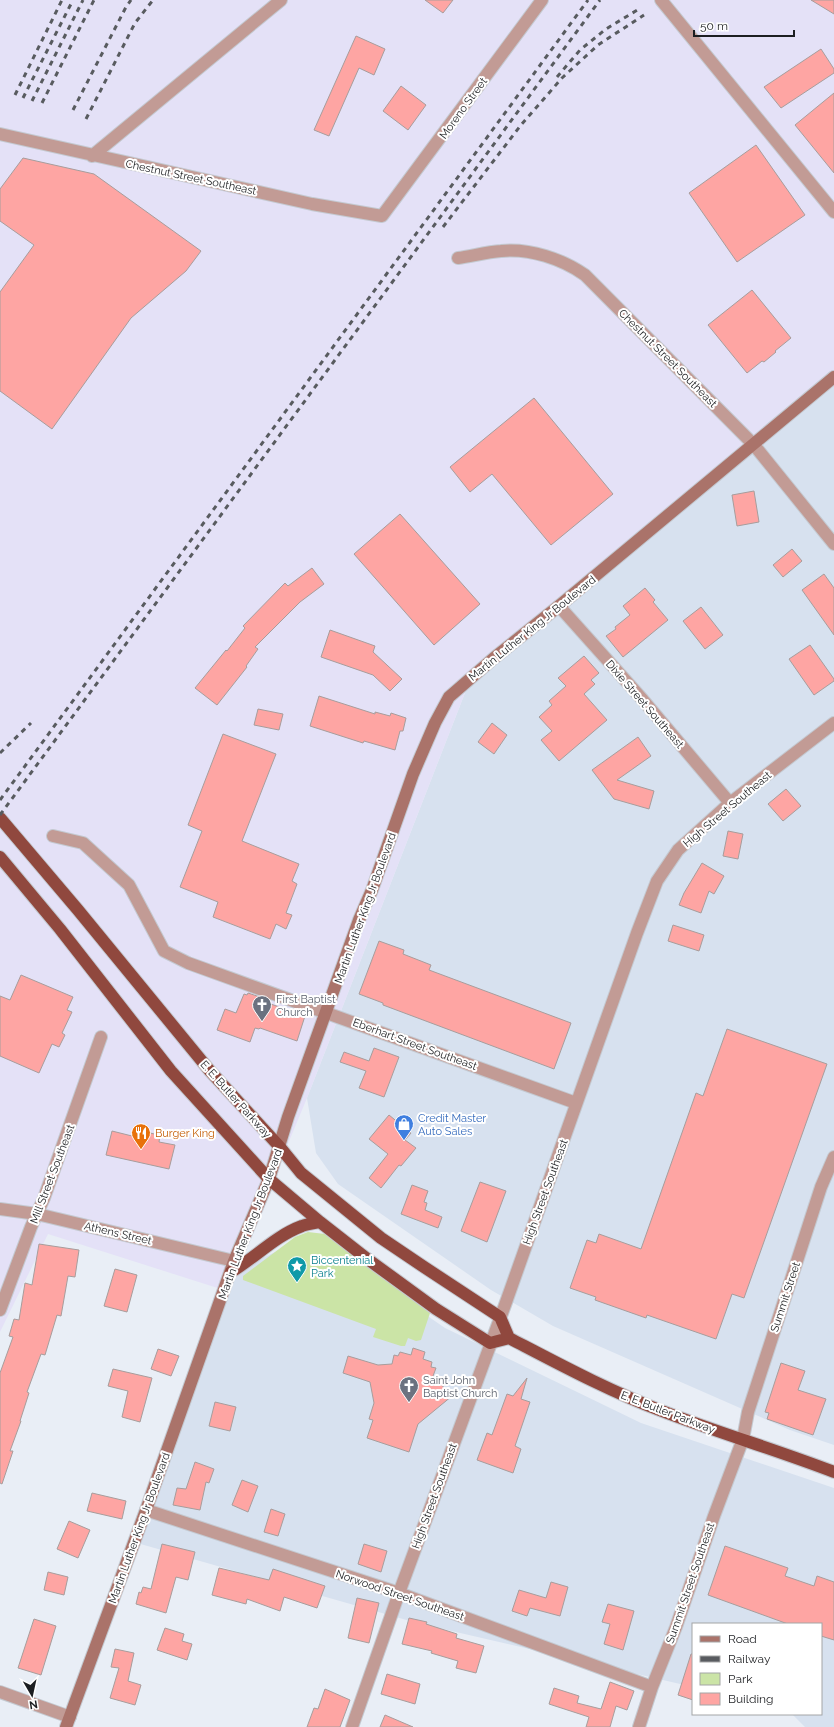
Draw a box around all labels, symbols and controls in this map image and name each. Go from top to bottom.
scale bar [694,12,794,38]
text: 50 m [700,19,728,33]
street label: Moreno Street [437,75,490,141]
street label: Chestnut Street Southeast [124,157,258,198]
street label: Chestnut Street Southeast [616,307,720,410]
street label: Martin Luther King Jr Boulevard [466,573,599,684]
street label: Dixie Street Southeast [603,658,686,751]
street label: High Street Southeast [681,768,774,850]
street label: Martin Luther King Jr Boulevard [332,831,399,985]
place label: First Baptist Church [276,993,336,1019]
church icon: First Baptist Church [251,994,273,1022]
street label: Eberhart Street Southeast [351,1016,479,1073]
street label: E. E. Butler Parkway [197,1058,274,1141]
place label: Credit Master Auto Sales [418,1112,486,1138]
shop icon: Credit Master Auto Sales [393,1113,415,1141]
street label: Mill Street Southeast [28,1122,77,1226]
restaurant icon: Burger King [130,1122,152,1150]
place label: Burger King [155,1127,215,1140]
street label: High Street Southeast [520,1137,571,1247]
street label: Martin Luther King Jr Boulevard [216,1147,285,1301]
street label: Athens Street [83,1219,153,1248]
place label: Biccentenial Park [311,1254,373,1280]
place icon: Biccentenial Park [286,1255,308,1283]
street label: Summit Street [768,1260,803,1334]
place label: Saint John Baptist Church [423,1374,498,1400]
church icon: Saint John Baptist Church [398,1375,420,1403]
street label: E. E. Butler Parkway [619,1389,717,1436]
street label: High Street Southeast [409,1441,460,1551]
street label: Martin Luther King Jr Boulevard [106,1451,173,1605]
street label: Summit Street Southeast [664,1521,717,1645]
street label: Norwood Street Southeast [334,1567,466,1624]
legend [692,1623,822,1715]
text: Road [728,1632,757,1646]
text: Railway [728,1652,771,1666]
text: Park [728,1672,753,1686]
north arrow [12,1675,52,1715]
text: Building [728,1692,774,1706]
text: N [28,1697,39,1711]

